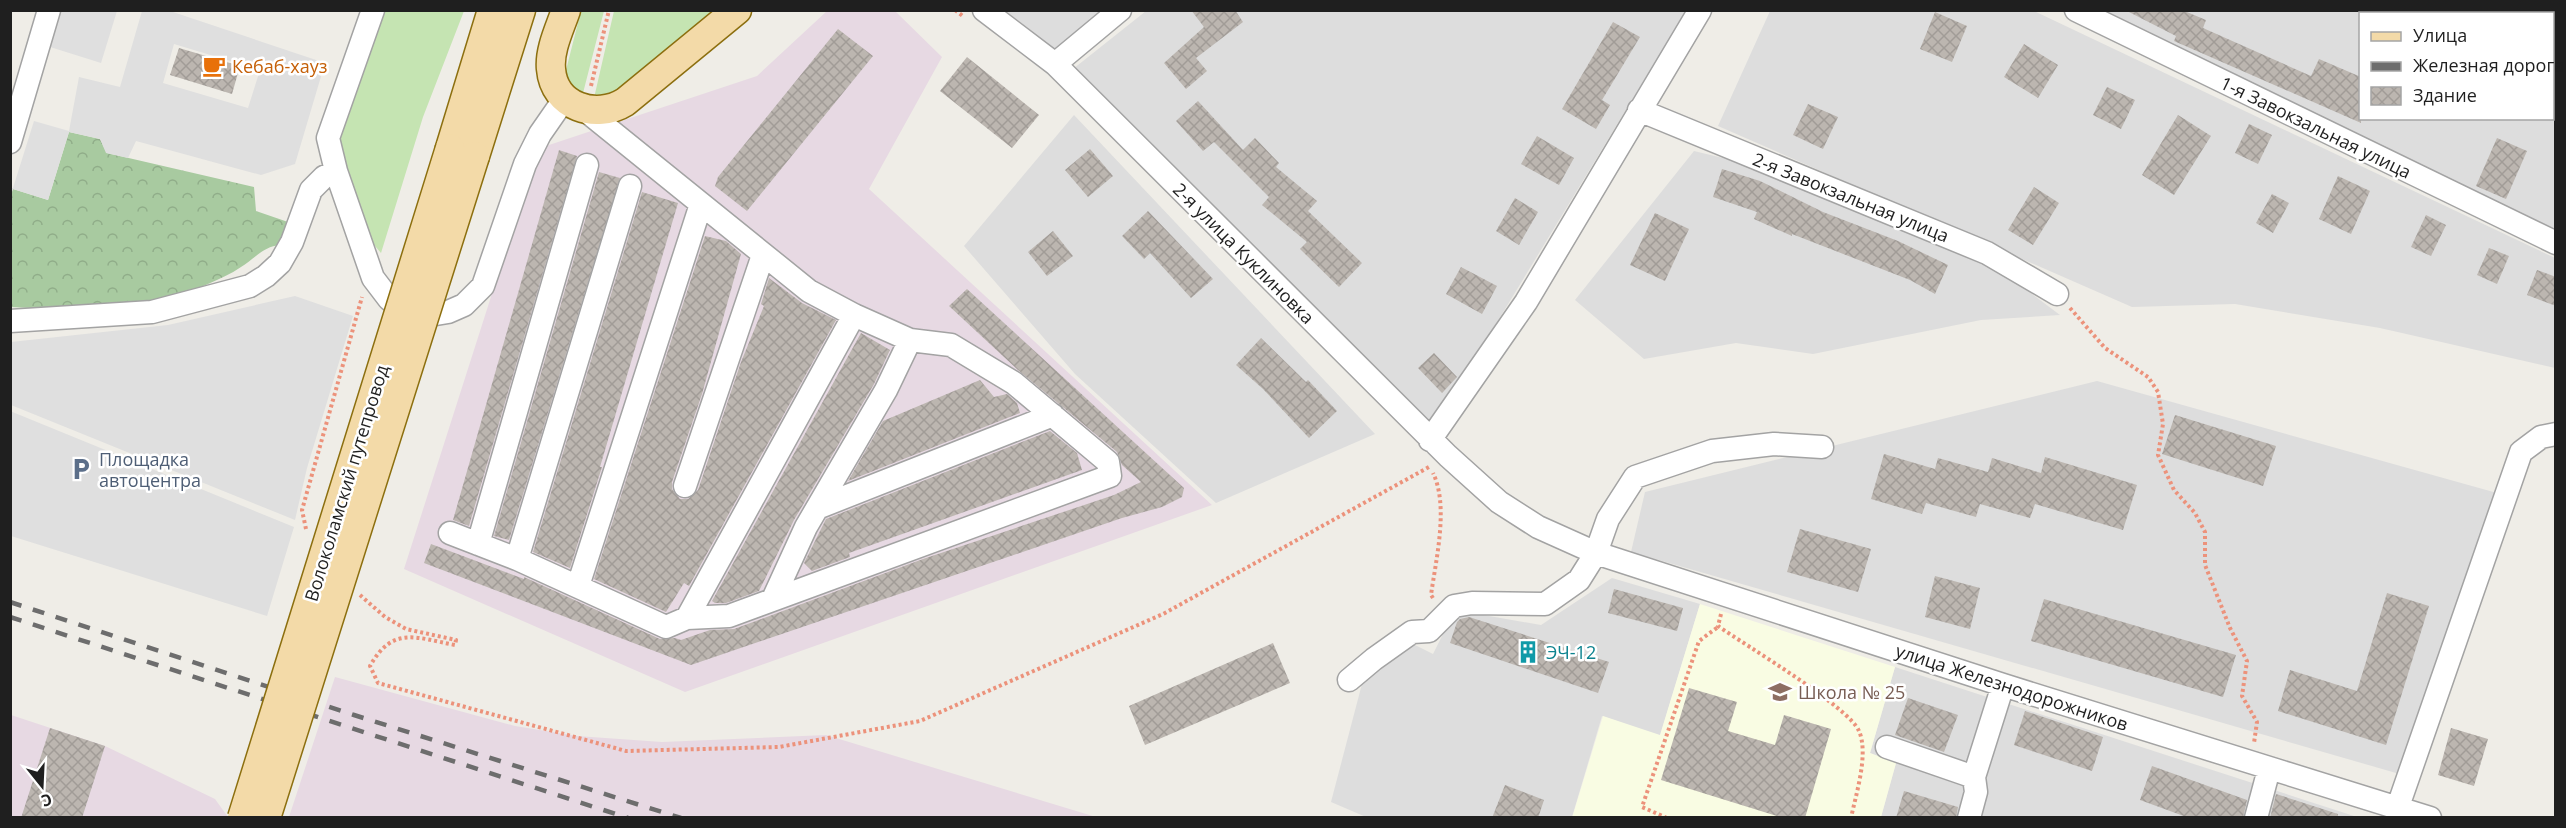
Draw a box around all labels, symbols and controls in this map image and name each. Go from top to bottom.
legend [2359,12,2554,120]
text: Улица [2413,23,2467,47]
cafe icon: Кебаб-хауз [201,53,227,79]
text: Железная дорога [2413,53,2564,77]
place label: Кебаб-хауз [232,54,327,78]
street label: 1-я Завокзальная улица [2217,70,2415,184]
text: Здание [2413,83,2477,107]
street label: 2-я Завокзальная улица [1749,147,1953,247]
street label: 2-я улица Куклиновка [1168,177,1320,329]
street label: Волоколамский путепровод [299,362,393,604]
place label: Площадка автоцентра [99,447,201,492]
parking icon: Площадка автоцентра [68,456,94,482]
street label: улица Железнодорожников [1893,638,2131,736]
building icon: ЭЧ-12 [1515,639,1541,665]
place label: ЭЧ-12 [1546,640,1596,664]
school or university icon: Школа № 25 [1767,679,1793,705]
place label: Школа № 25 [1798,680,1905,704]
north arrow [12,756,72,816]
text: С [38,788,55,812]

